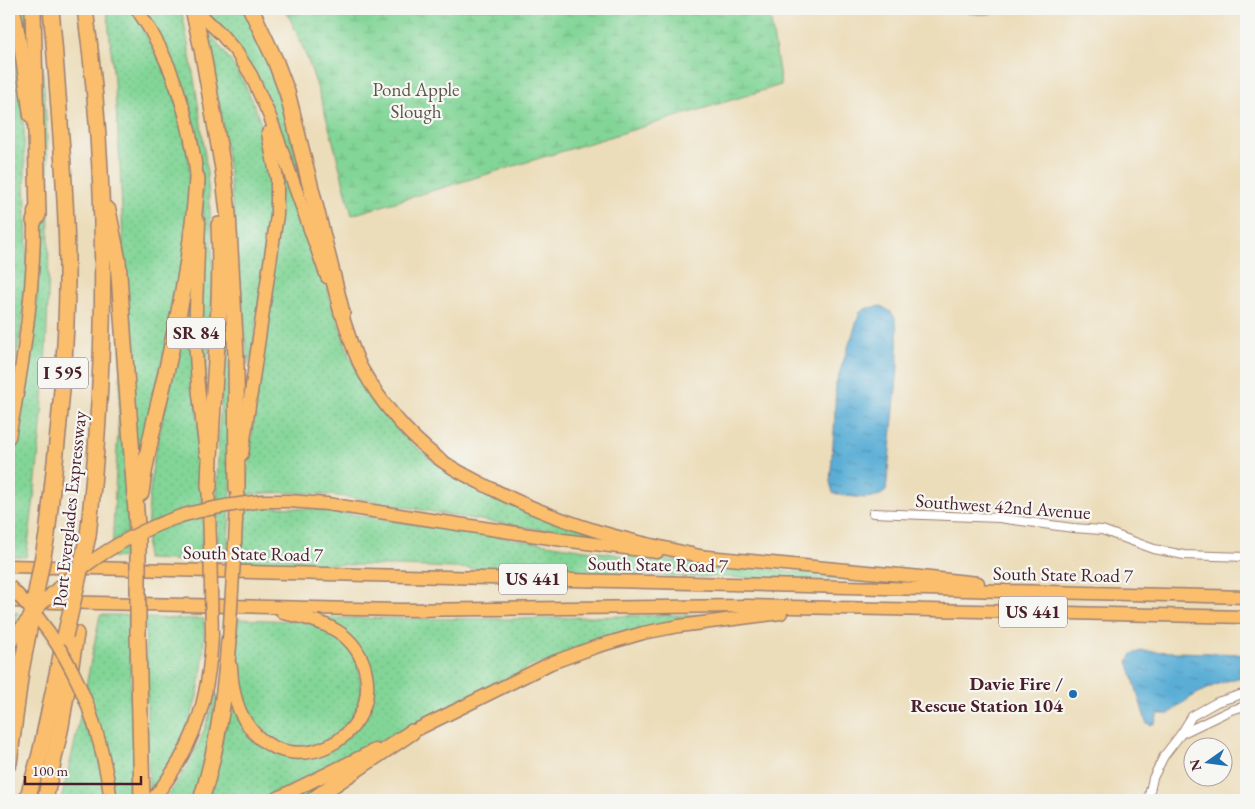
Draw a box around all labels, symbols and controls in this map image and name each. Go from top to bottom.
park label: Pond Apple Slough [373,77,459,124]
road number: SR 84 [167,317,225,348]
road number: I 595 [38,358,88,388]
street label: Port Everglades Expressway [47,409,92,609]
street label: Southwest 42nd Avenue [915,488,1091,525]
street label: South State Road 7 [183,540,324,567]
street label: South State Road 7 [588,551,729,578]
street label: South State Road 7 [993,561,1134,588]
road number: US 441 [499,564,567,594]
road number: US 441 [999,596,1067,628]
place label: Davie Fire / Rescue Station 104 [911,671,1064,718]
marker: Davie Fire / Rescue Station 104 [1067,688,1079,700]
north arrow [1182,736,1232,786]
scale bar [25,754,141,786]
text: N [1185,757,1205,773]
text: 100 m [32,761,69,780]

